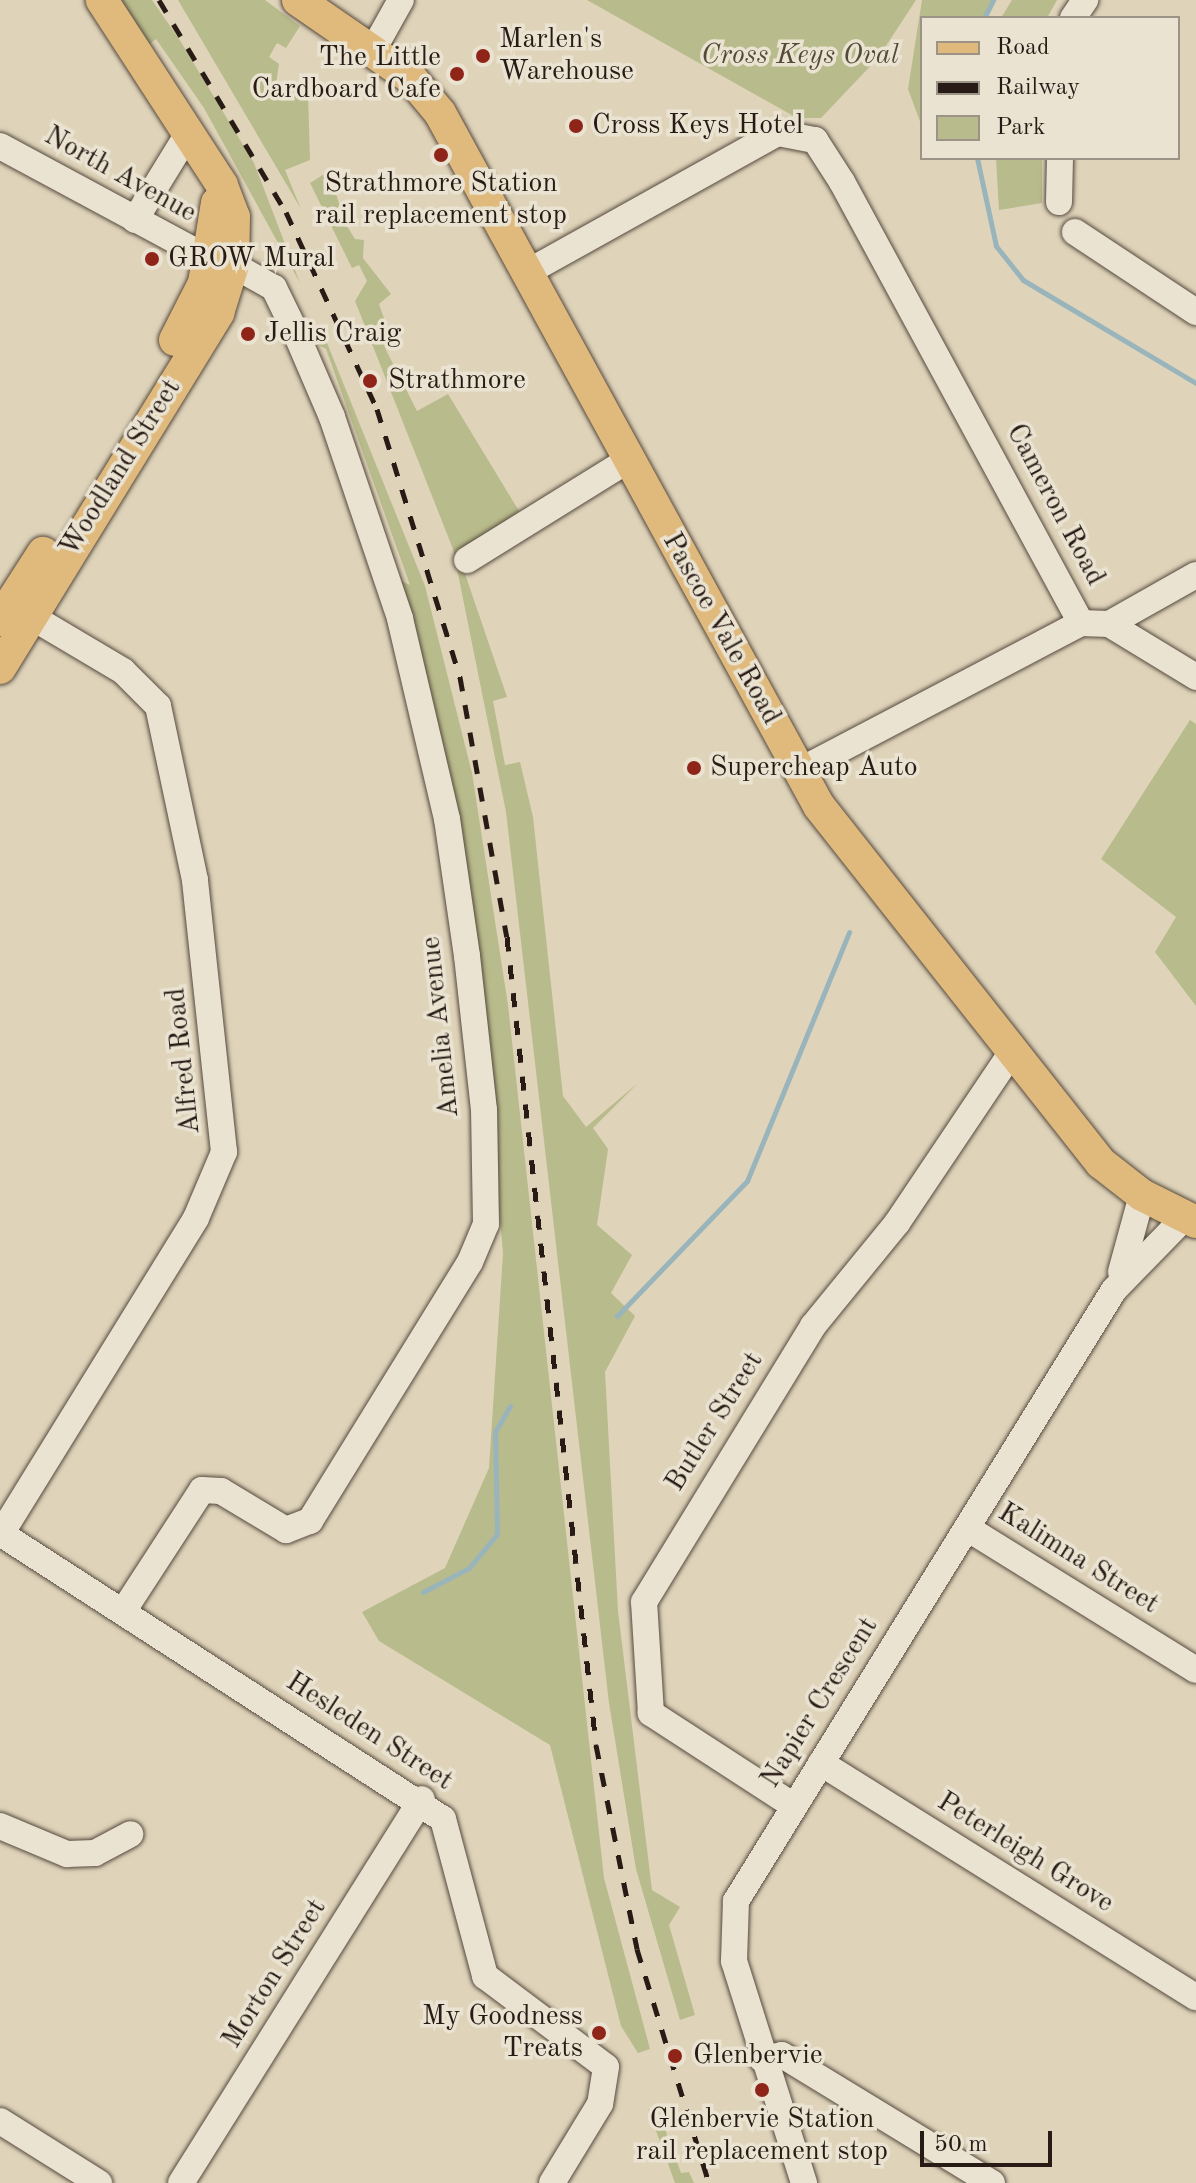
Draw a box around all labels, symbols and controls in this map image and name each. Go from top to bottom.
legend [920,16,1180,160]
place label: Marlen's Warehouse [499,23,634,89]
text: Road [996,36,1049,60]
park label: Cross Keys Oval [701,39,899,73]
place label: The Little Cardboard Cafe [252,41,441,107]
marker: Marlen's Warehouse [474,47,492,65]
marker: The Little Cardboard Cafe [448,65,466,83]
text: Railway [996,76,1080,100]
place label: Cross Keys Hotel [592,109,803,143]
text: Park [996,116,1045,140]
marker: Cross Keys Hotel [567,117,585,135]
street label: North Avenue [38,119,202,231]
marker: Strathmore Station rail replacement stop [432,146,450,164]
place label: Strathmore Station rail replacement stop [315,167,567,233]
place label: GROW Mural [168,242,335,276]
marker: GROW Mural [143,250,161,268]
place label: Jellis Craig [264,317,401,351]
marker: Jellis Craig [239,325,257,343]
place label: Strathmore [388,364,526,398]
marker: Strathmore [359,370,381,392]
street label: Woodland Street [53,373,189,563]
street label: Cameron Road [998,418,1112,592]
street label: Pascoe Vale Road [654,527,788,731]
place label: Supercheap Auto [710,751,918,785]
marker: Supercheap Auto [685,759,703,777]
street label: Amelia Avenue [415,935,467,1119]
street label: Alfred Road [160,986,208,1136]
street label: Butler Street [659,1346,771,1498]
street label: Kalimna Street [991,1496,1165,1622]
street label: Napier Crescent [754,1611,886,1795]
street label: Hesleden Street [279,1666,459,1798]
street label: Peterleigh Grove [931,1785,1119,1921]
street label: Morton Street [216,1893,334,2055]
place label: My Goodness Treats [422,2000,583,2066]
marker: My Goodness Treats [590,2024,608,2042]
place label: Glenbervie [693,2039,823,2073]
marker: Glenbervie [664,2045,686,2067]
marker: Glenbervie Station rail replacement stop [753,2081,771,2099]
place label: Glenbervie Station rail replacement stop [636,2103,888,2169]
scale bar [924,2115,1056,2165]
text: 50 m [934,2133,988,2157]

